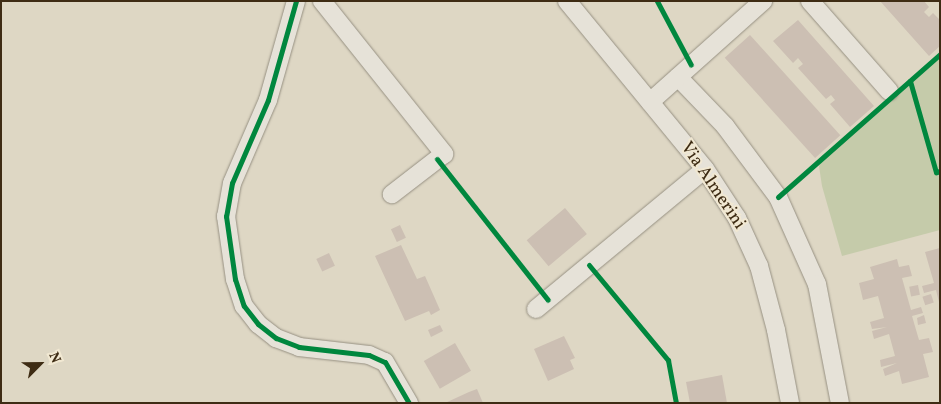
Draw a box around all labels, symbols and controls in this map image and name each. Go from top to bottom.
street label: Via Almerini [675,138,749,234]
north arrow [15,339,65,389]
text: N [44,350,65,366]

